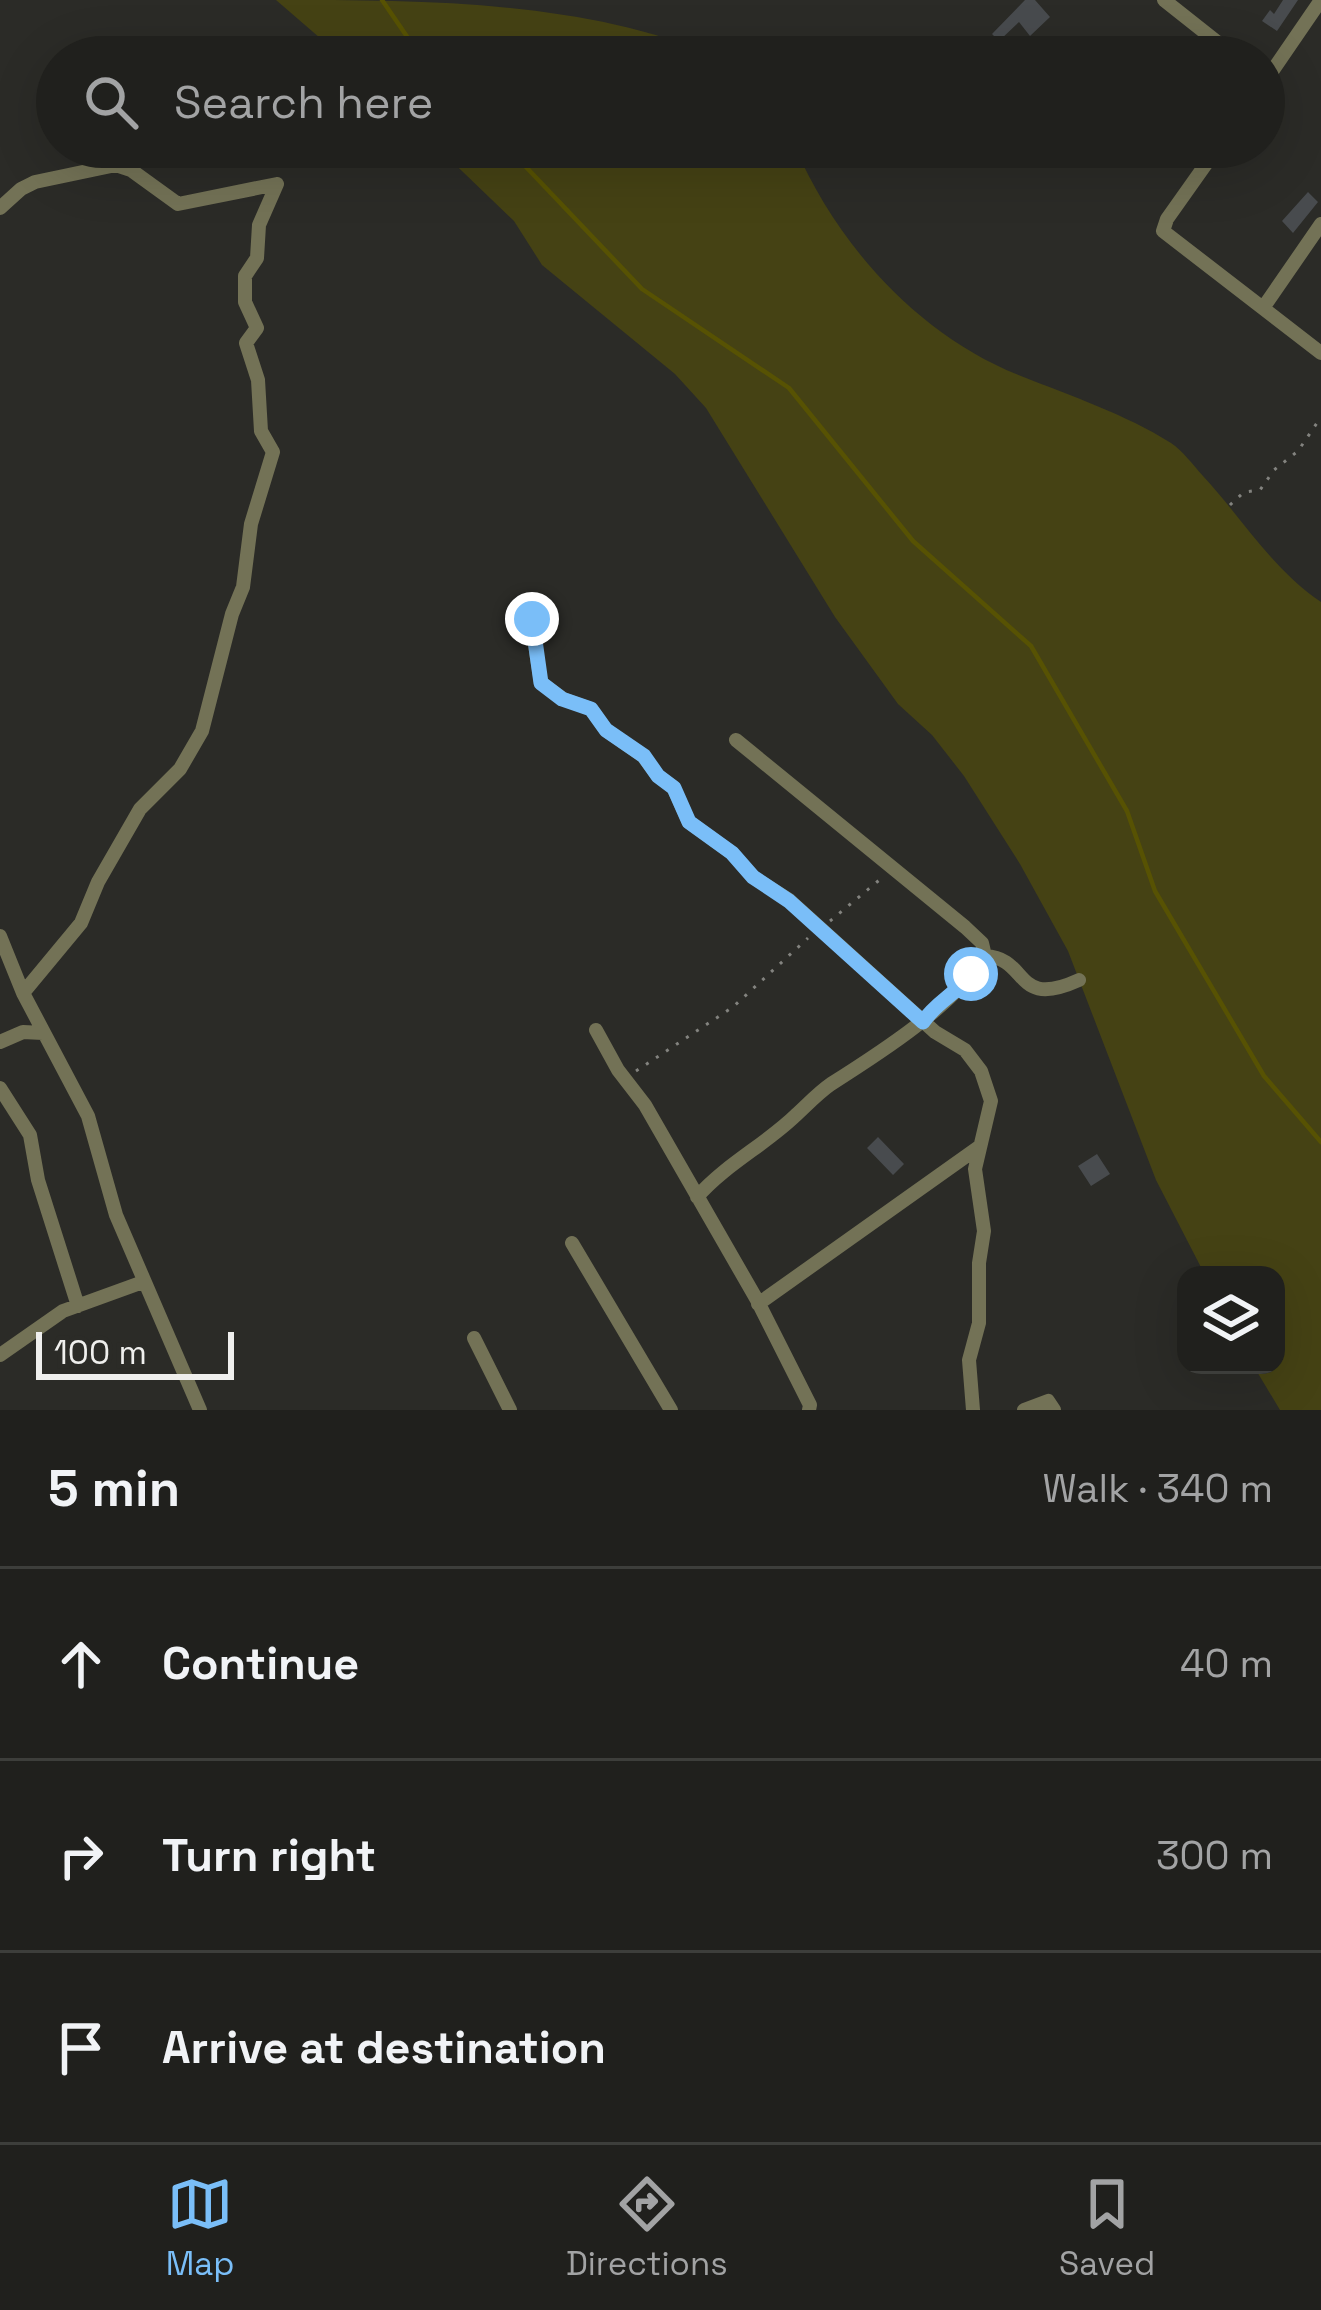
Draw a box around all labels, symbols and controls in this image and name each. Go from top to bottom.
search box [36,36,1285,168]
icon: search [78,69,144,135]
text: Search here [174,74,433,131]
route end [505,592,559,646]
route start [944,947,998,1001]
map controls [1177,1266,1285,1374]
button: layers [1177,1266,1285,1374]
scale bar [36,1326,234,1379]
text: 100 m [54,1332,147,1374]
text: 5 min [48,1456,180,1521]
text: Walk · 340 m [1042,1464,1273,1513]
icon: ahead [48,1631,114,1697]
text: Continue [162,1635,359,1692]
text: 40 m [1180,1639,1273,1688]
icon: right [48,1823,114,1889]
text: Turn right [162,1827,376,1884]
text: 300 m [1156,1831,1273,1880]
icon: arrive [48,2015,114,2081]
text: Arrive at destination [162,2019,606,2076]
tab: Map [166,2171,234,2285]
tab: Directions [566,2171,728,2285]
tab: Saved [1059,2171,1155,2285]

